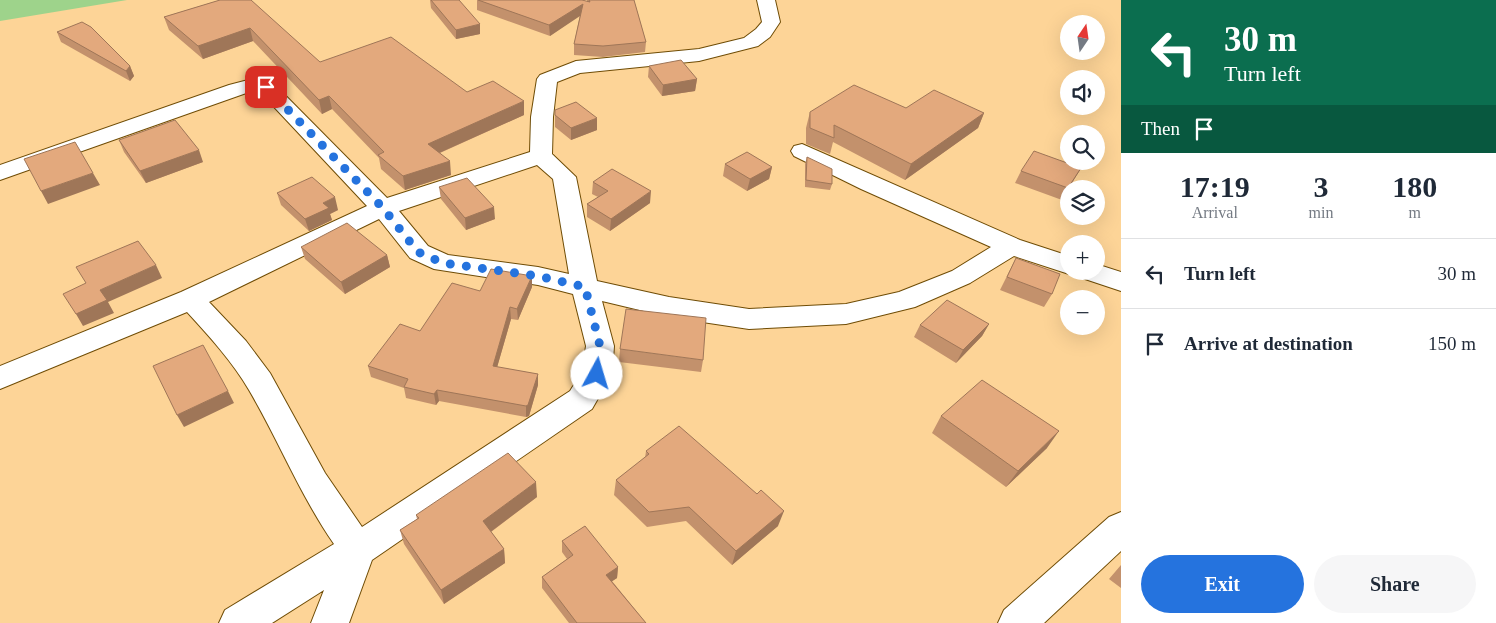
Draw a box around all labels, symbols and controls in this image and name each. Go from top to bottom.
north arrow [1060,15,1105,60]
map controls [1060,15,1105,335]
icon: left [1141,20,1206,85]
text: 30 m [1224,20,1297,59]
text: Turn left [1224,61,1301,86]
pin [245,66,287,108]
button: sound [1060,70,1105,115]
icon: arrive [252,73,280,101]
icon: arrive [1190,115,1218,143]
text: Then [1141,118,1180,139]
button: search [1060,125,1105,170]
text: 17:19 [1180,170,1250,203]
text: 3 [1313,170,1328,203]
text: 180 [1392,170,1437,203]
button: layers [1060,180,1105,225]
text: Arrival [1192,204,1238,221]
text: min [1309,204,1333,221]
text: m [1408,204,1421,221]
button: + [1060,235,1105,280]
icon: left [1141,260,1169,288]
text: Turn left [1184,263,1256,284]
text: 30 m [1437,263,1476,284]
button: − [1060,290,1105,335]
icon: arrive [1141,330,1169,358]
text: Arrive at destination [1184,333,1353,354]
text: 150 m [1428,333,1476,354]
position arrow [570,347,622,399]
button: Exit [1141,555,1304,613]
button: Share [1314,555,1476,613]

